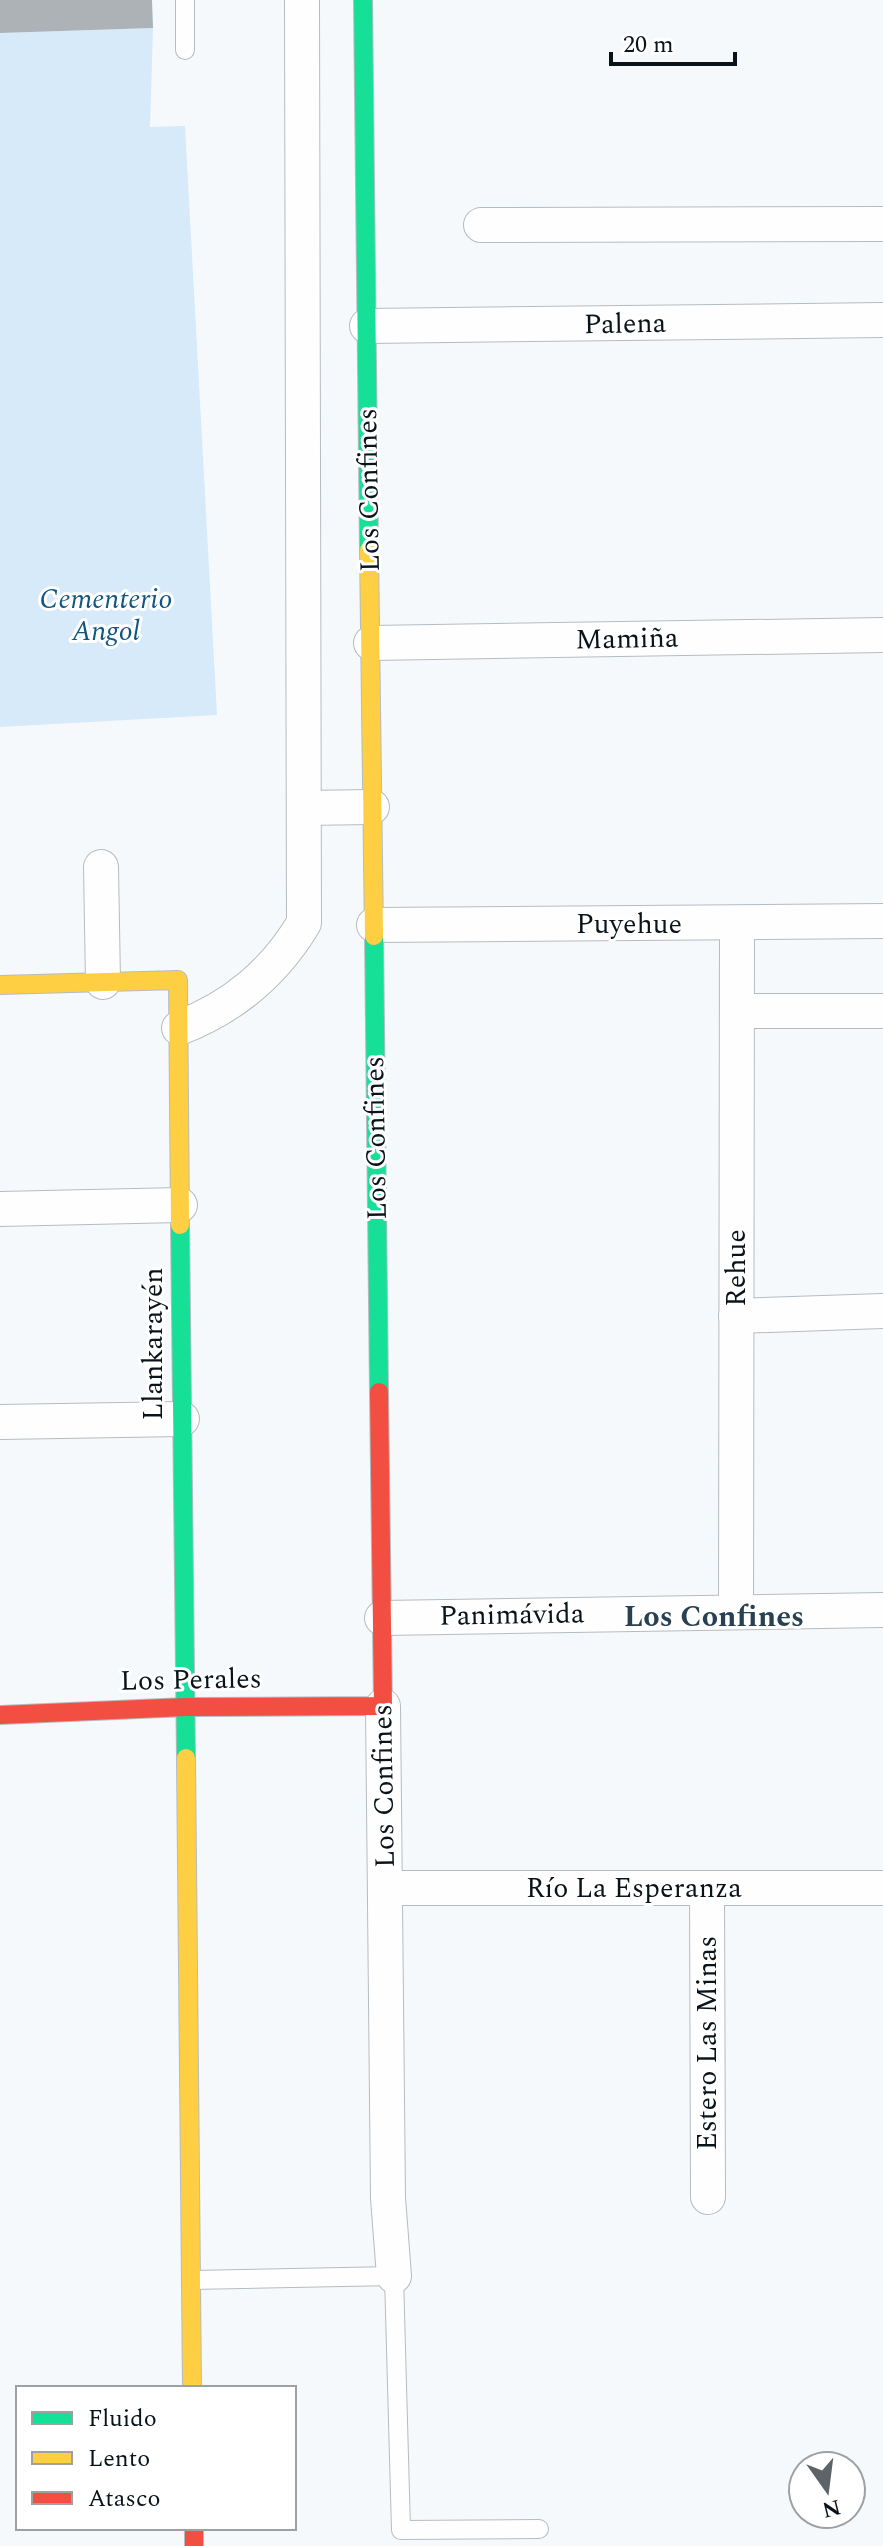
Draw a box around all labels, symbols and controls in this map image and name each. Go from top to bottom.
scale bar [611,16,735,66]
text: 20 m [623,27,674,63]
street label: Palena [583,302,667,346]
street label: Los Confines [346,408,392,572]
park label: Cementerio Angol [40,578,172,653]
street label: Mamiña [575,617,679,661]
street label: Puyehue [576,903,682,946]
street label: Los Confines [353,1056,399,1220]
street label: Rehue [715,1229,758,1307]
street label: Llankarayén [132,1267,175,1421]
street label: Panimávida [439,1592,585,1638]
district label: Los Confines [624,1594,804,1640]
street label: Los Perales [120,1657,262,1703]
street label: Los Confines [361,1704,407,1868]
street label: Río La Esperanza [526,1867,742,1910]
street label: Estero Las Minas [686,1936,729,2150]
legend [16,2386,296,2530]
text: Fluido [88,2401,157,2437]
text: Lento [88,2441,150,2477]
north arrow [787,2450,867,2530]
text: Atasco [88,2481,160,2517]
text: N [819,2490,844,2526]

